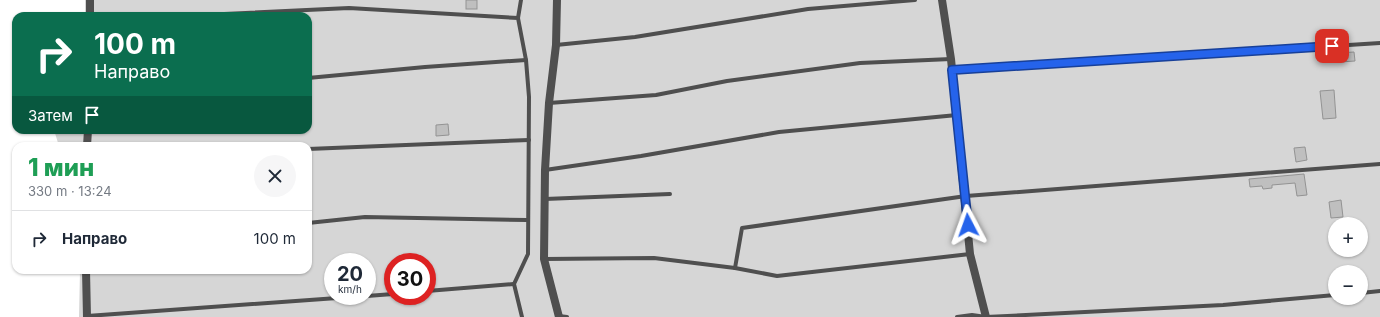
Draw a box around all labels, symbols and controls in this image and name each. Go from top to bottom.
text: 100 m [94,27,176,61]
icon: right [28,28,80,80]
pin [1315,29,1349,63]
icon: arrive [1321,35,1343,57]
text: Направо [94,61,170,82]
icon: arrive [81,104,103,126]
text: Затем [28,106,73,125]
text: 1 мин [28,153,94,182]
button: close [254,155,296,197]
text: 330 m · 13:24 [28,183,112,199]
position arrow [947,204,989,246]
map controls [1328,217,1368,305]
button: + [1328,217,1368,257]
icon: right [28,228,50,250]
text: Направо [62,229,127,248]
text: 100 m [254,229,296,248]
speed limit sign: 30 [384,253,436,305]
text: 20 [337,262,363,286]
button: − [1328,265,1368,305]
text: km/h [338,283,362,295]

